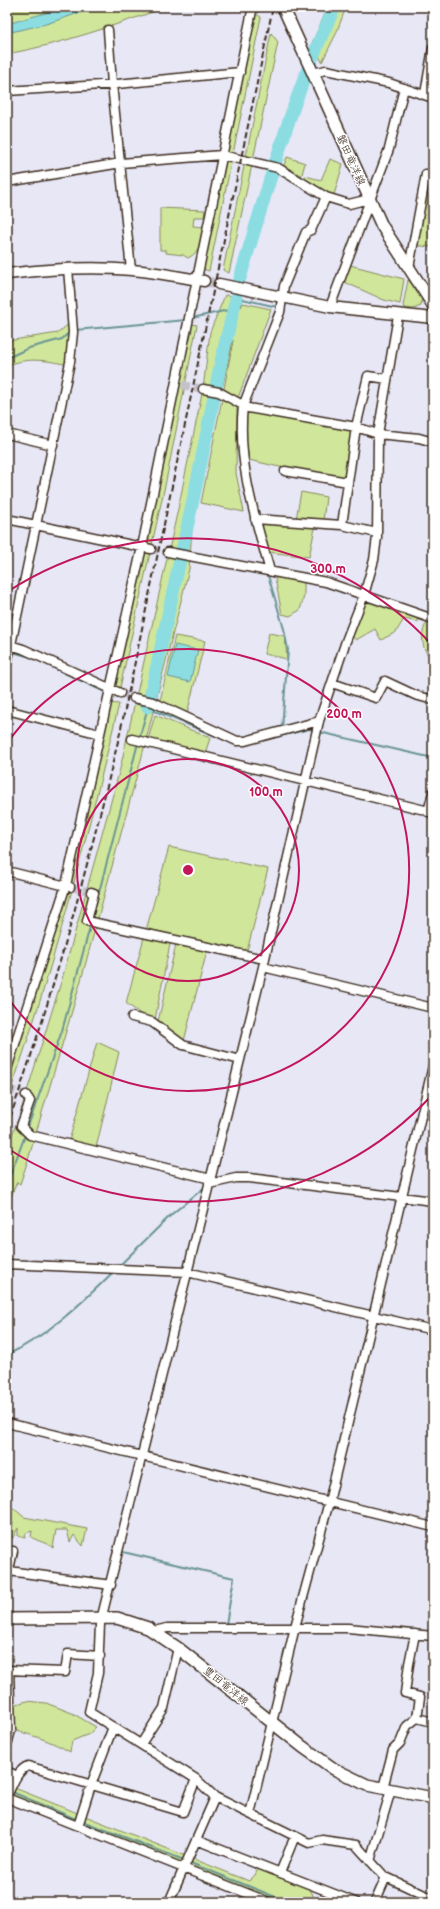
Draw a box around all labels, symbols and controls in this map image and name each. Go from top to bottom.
street label: 磐田竜洋線 [334,132,368,188]
text: 300 m [310,562,346,577]
text: 200 m [326,707,362,722]
text: 100 m [249,785,283,800]
centre of rings [181,863,195,877]
street label: 豊田竜洋線 [201,1664,251,1708]

